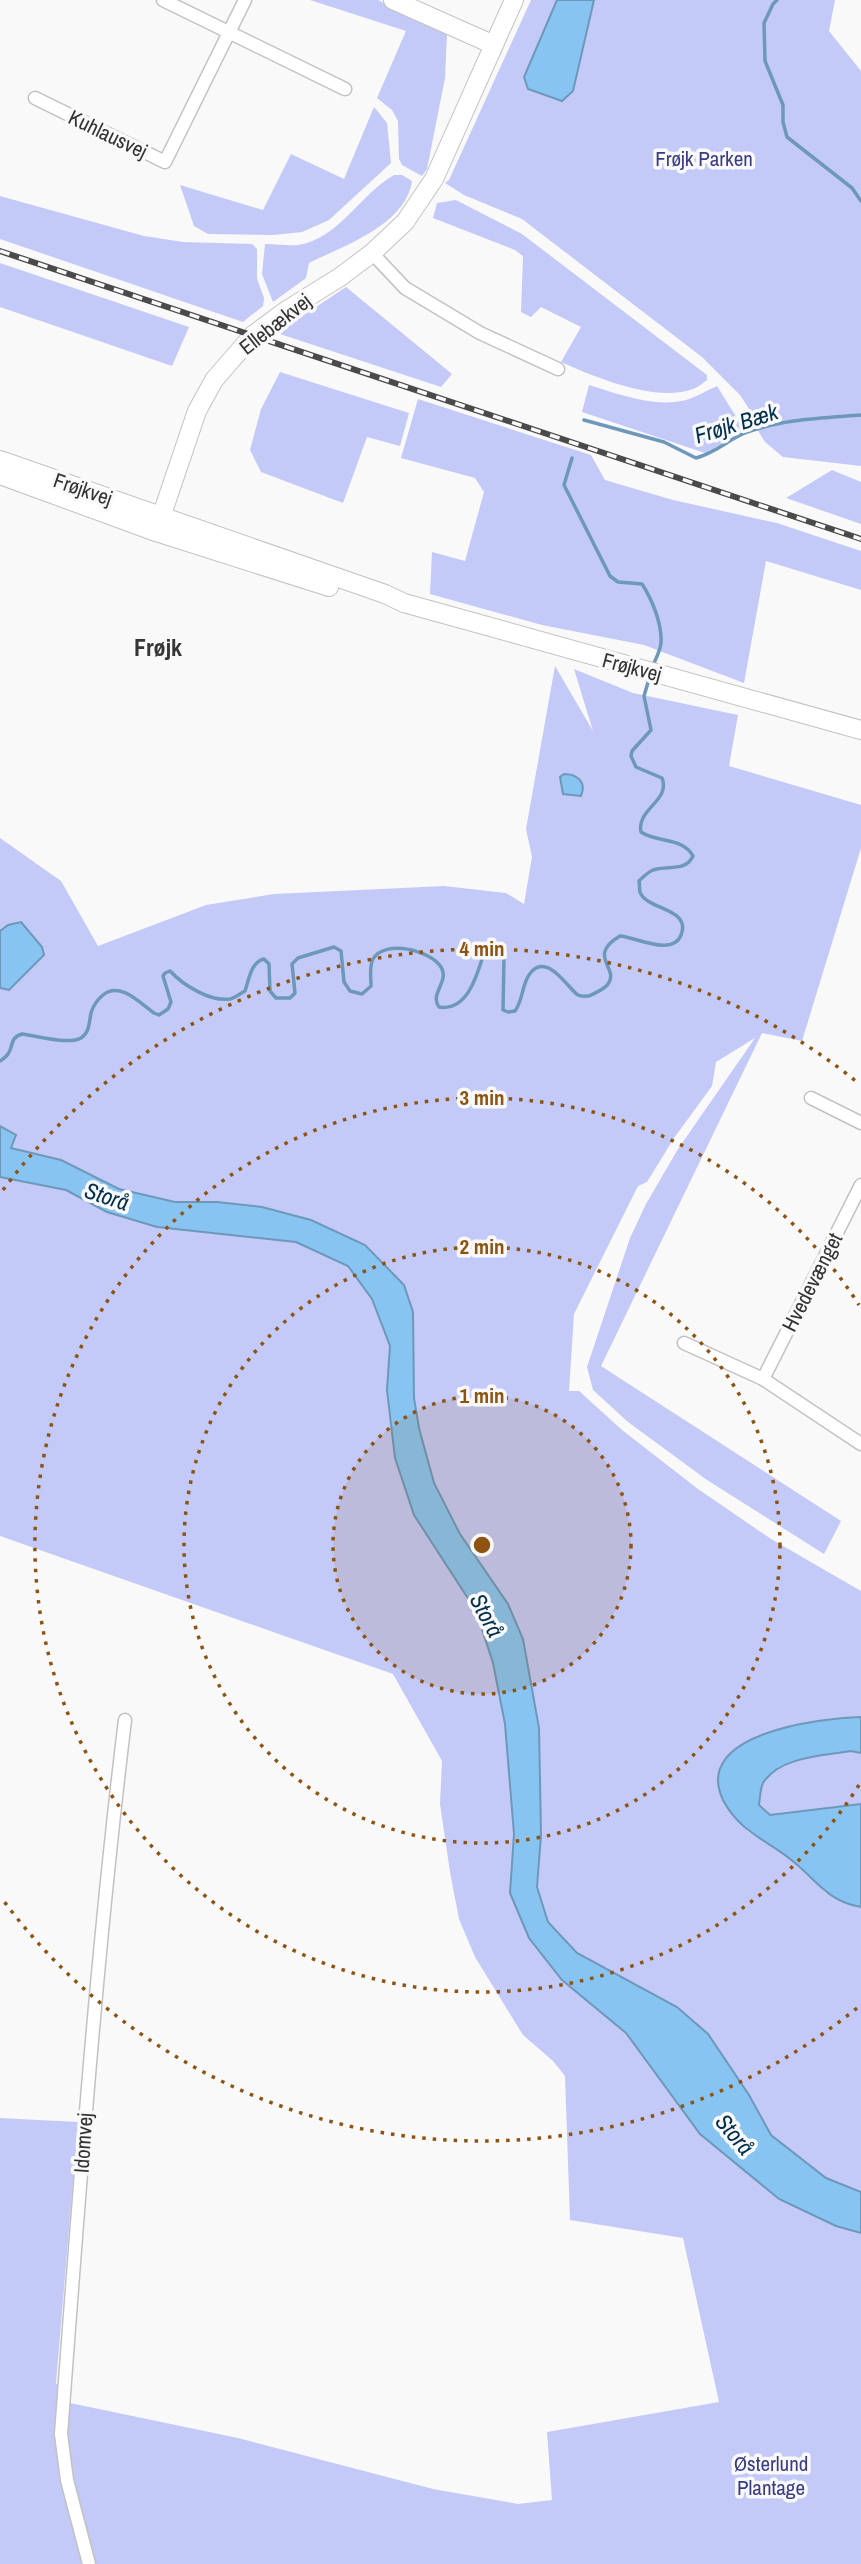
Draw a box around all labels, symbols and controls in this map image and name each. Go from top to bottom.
street label: Kuhlausvej [64,103,152,165]
park label: Frøjk Parken [655,144,753,173]
street label: Ellebækvej [233,287,317,361]
water label: Frøjk Bæk [690,395,783,450]
street label: Frøjkvej [50,465,116,513]
district label: Frøjk [134,631,182,663]
street label: Frøjkvej [599,645,665,689]
text: 4 min [460,934,504,963]
text: 3 min [460,1083,504,1112]
water label: Storå [81,1174,133,1218]
street label: Hvedevænget [775,1227,849,1336]
text: 2 min [460,1232,504,1261]
text: 1 min [460,1381,504,1410]
centre of rings [470,1533,494,1557]
water label: Storå [463,1588,511,1642]
water label: Storå [709,2107,761,2161]
street label: Idomvej [66,2112,100,2174]
park label: Østerlund Plantage [734,2449,808,2502]

